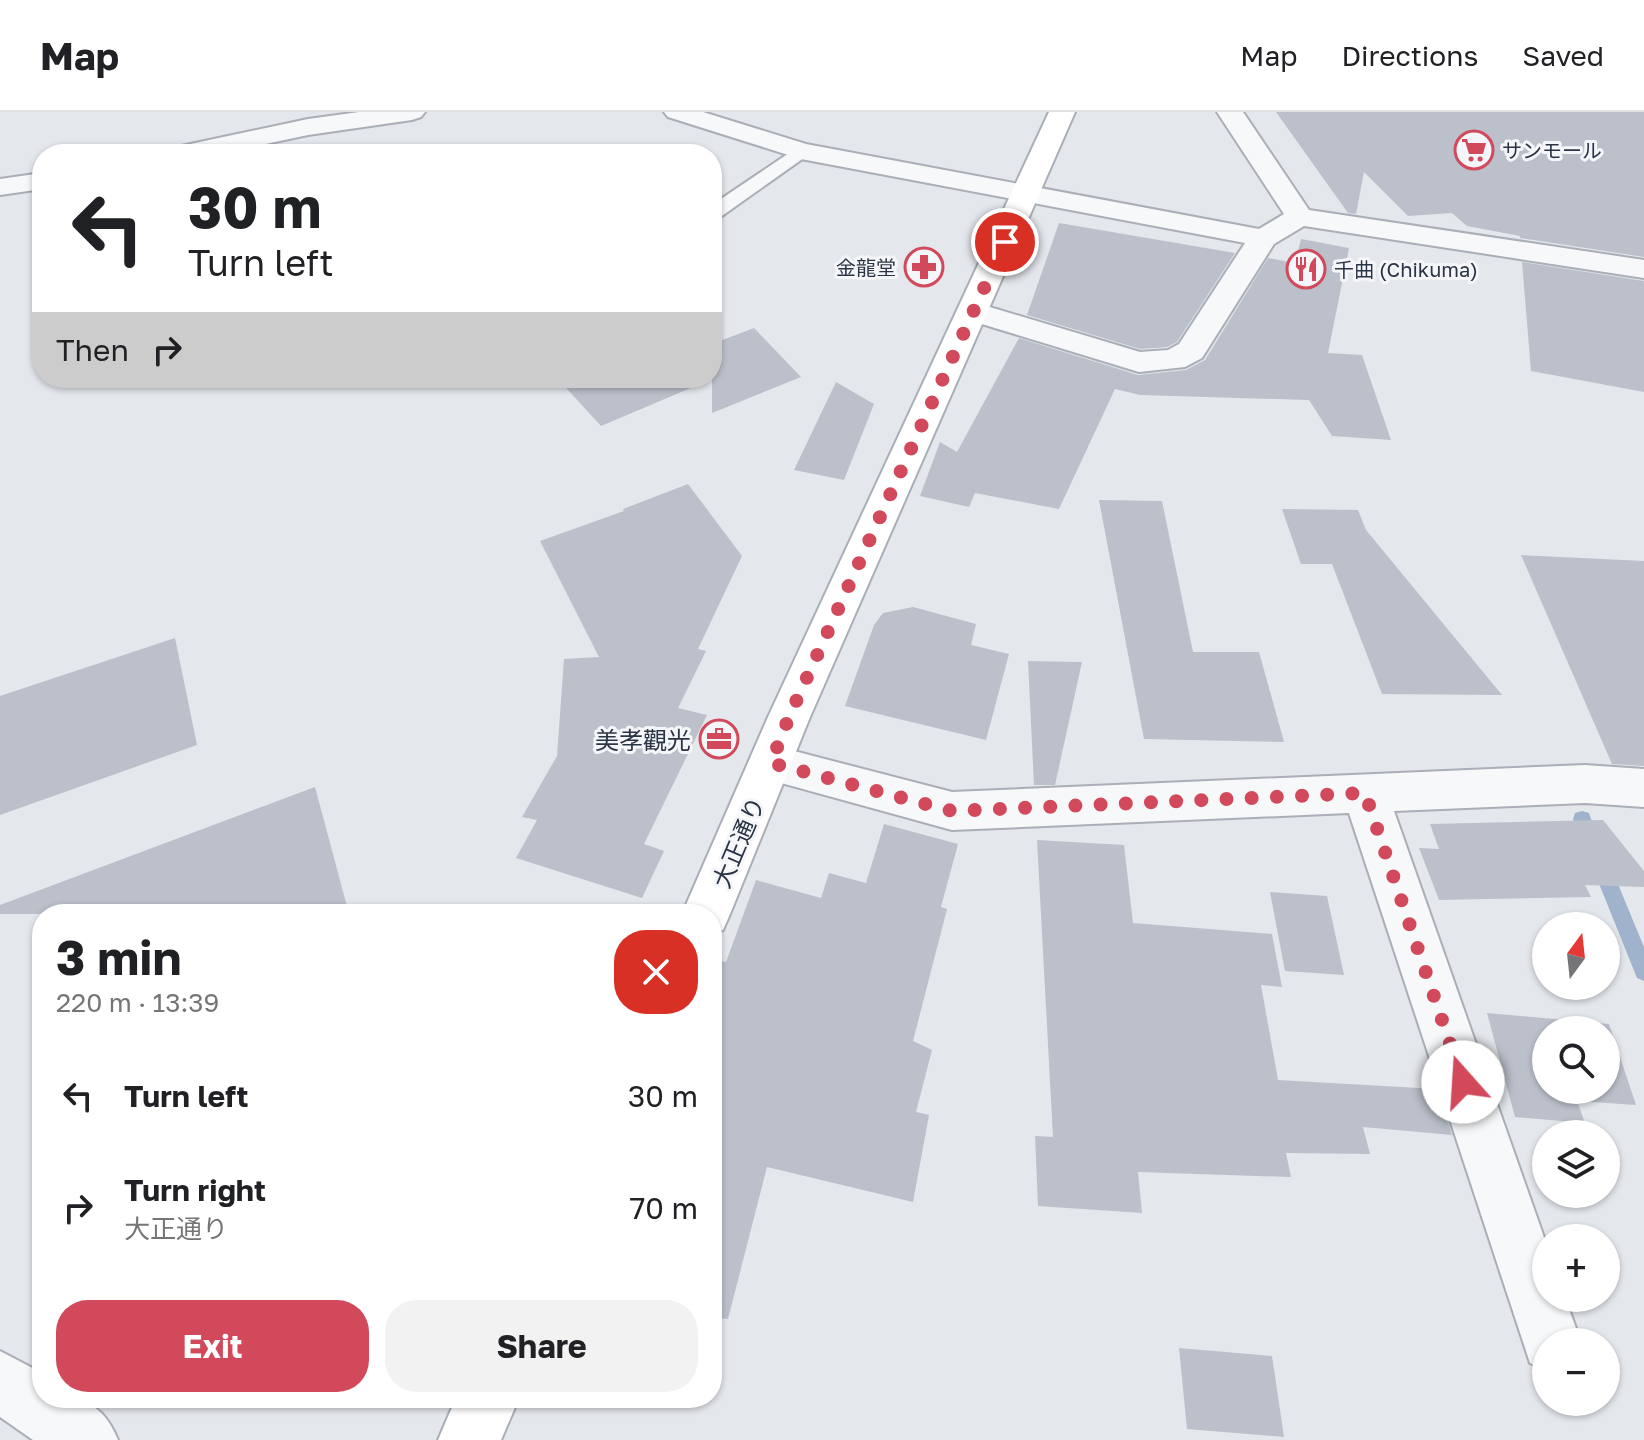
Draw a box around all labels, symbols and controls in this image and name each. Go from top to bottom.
text: Map [40,33,119,78]
text: Map [1240,39,1297,72]
text: Directions [1341,39,1478,72]
text: Saved [1522,39,1604,72]
supermarket icon: サンモール [1453,129,1495,171]
place label: サンモール [1502,138,1602,162]
text: 30 m [188,173,322,240]
icon: left [56,176,160,280]
pin [971,208,1039,276]
icon: arrive [983,220,1027,264]
text: Turn left [188,241,334,284]
pharmacy icon: 金龍堂 [903,246,945,288]
restaurant icon: 千曲 (Chikuma) [1285,248,1327,290]
place label: 金龍堂 [836,255,896,279]
place label: 千曲 (Chikuma) [1334,257,1478,281]
icon: right [145,328,189,372]
text: Then [56,332,129,368]
office icon: 美孝觀光 [698,718,740,760]
place label: 美孝觀光 [595,725,691,754]
street label: 大正通り [706,792,770,892]
north arrow [1532,912,1620,1000]
map controls [1532,912,1620,1416]
text: 3 min [56,928,181,986]
button: close [614,930,698,1014]
text: 220 m · 13:39 [56,987,219,1018]
button: search [1532,1016,1620,1104]
position arrow [1421,1040,1505,1124]
icon: left [56,1074,100,1118]
text: Turn left [124,1078,249,1114]
text: 30 m [628,1078,698,1114]
button: layers [1532,1120,1620,1208]
text: Turn right [124,1172,266,1208]
icon: right [56,1186,100,1230]
text: 70 m [629,1190,698,1226]
text: 大正通り [124,1213,228,1244]
button: + [1532,1224,1620,1312]
button: Exit [56,1300,369,1392]
button: Share [385,1300,698,1392]
button: − [1532,1328,1620,1416]

